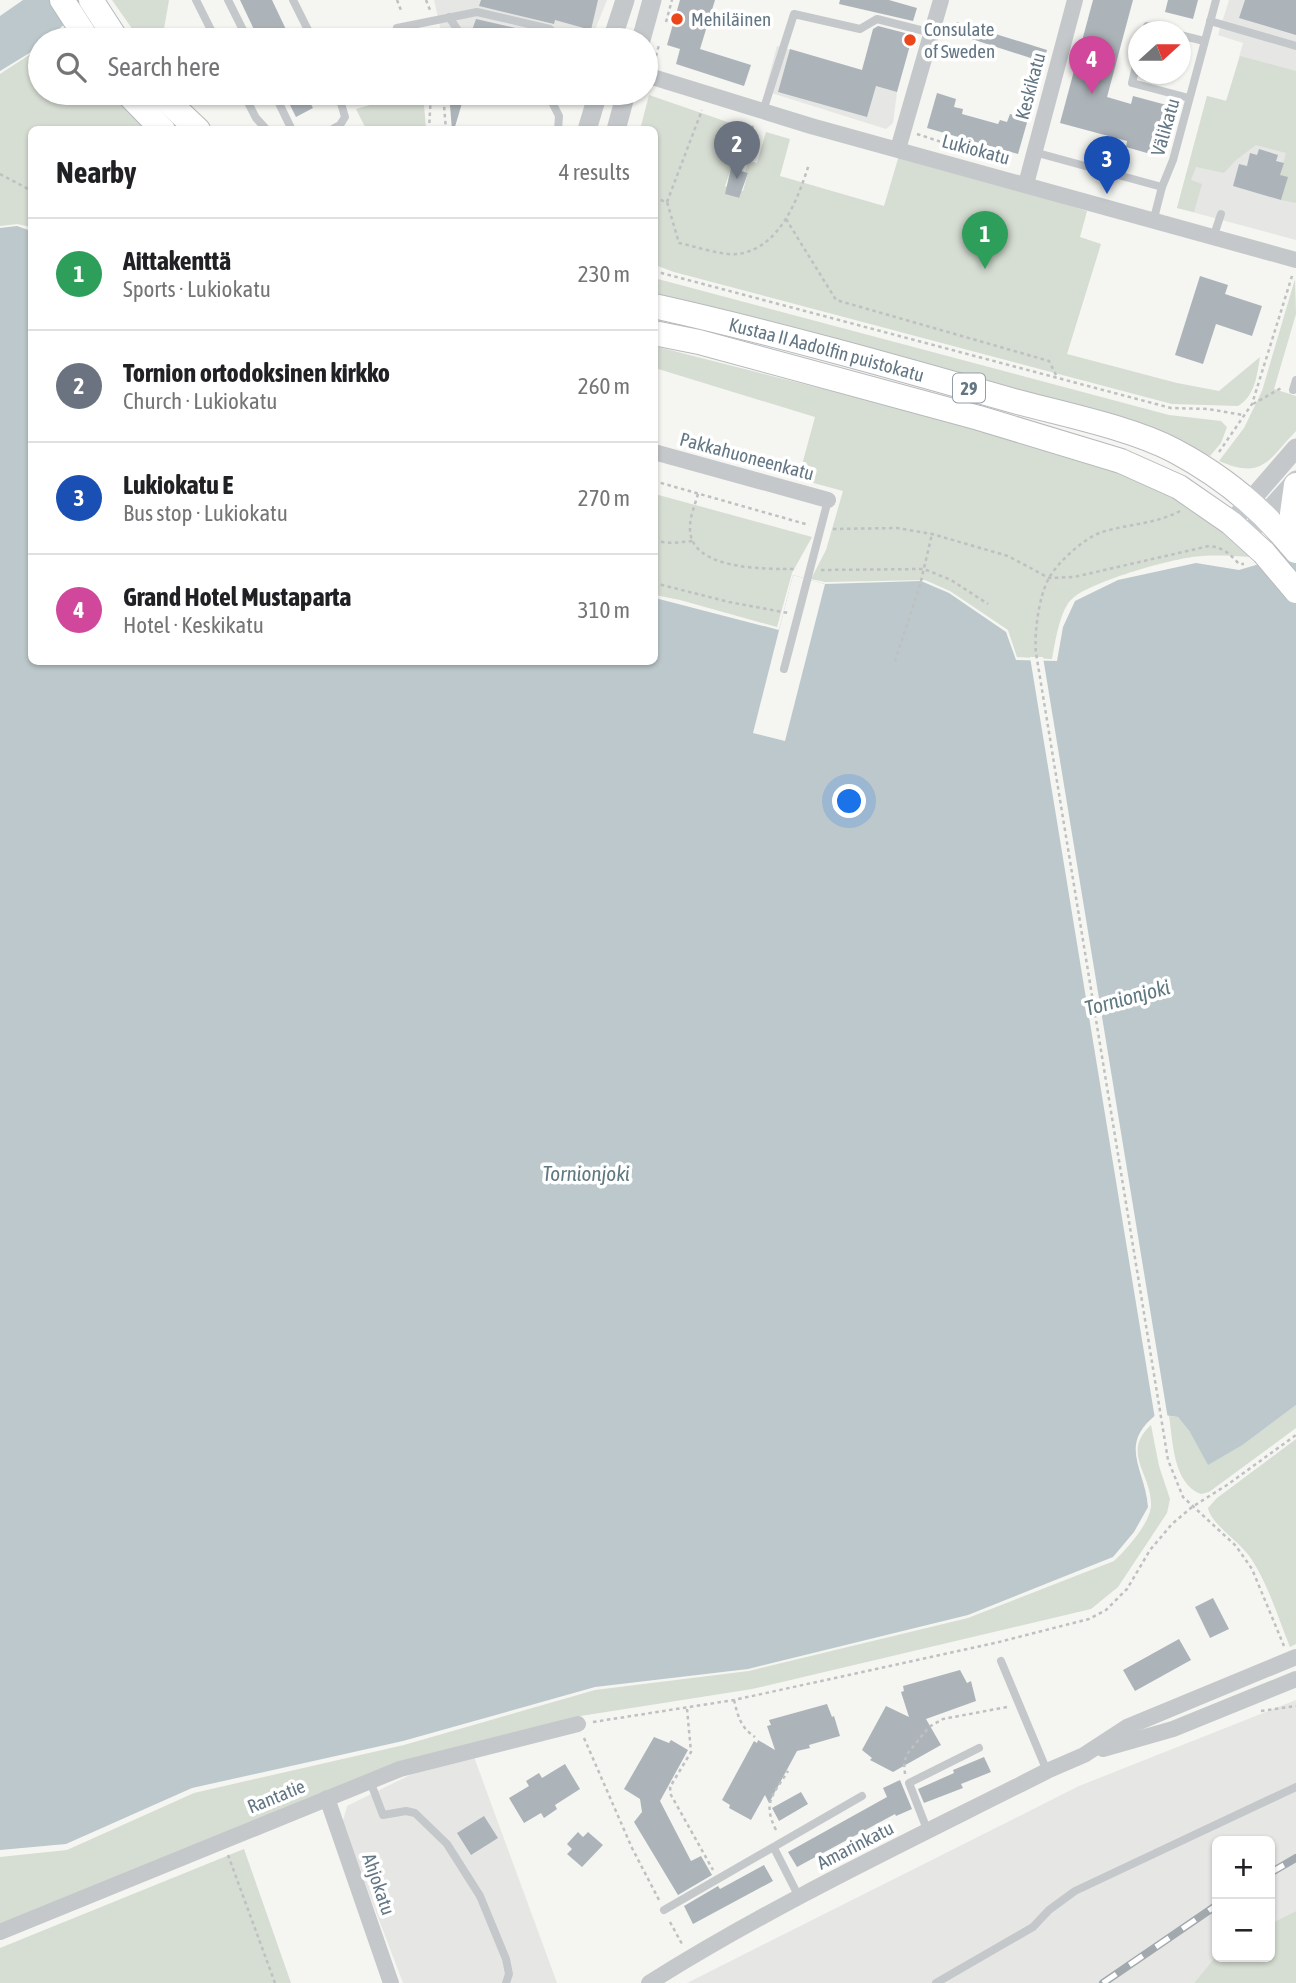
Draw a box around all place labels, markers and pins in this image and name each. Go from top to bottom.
place label: Mehiläinen [691,8,771,30]
marker: Mehiläinen [669,11,685,27]
place label: Consulate of Sweden [924,18,995,62]
marker: Consulate of Sweden [902,32,918,48]
pin: 4 [1069,36,1115,94]
pin: 2 [714,121,760,179]
pin: 3 [1084,136,1130,194]
pin: 1 [962,211,1008,269]

